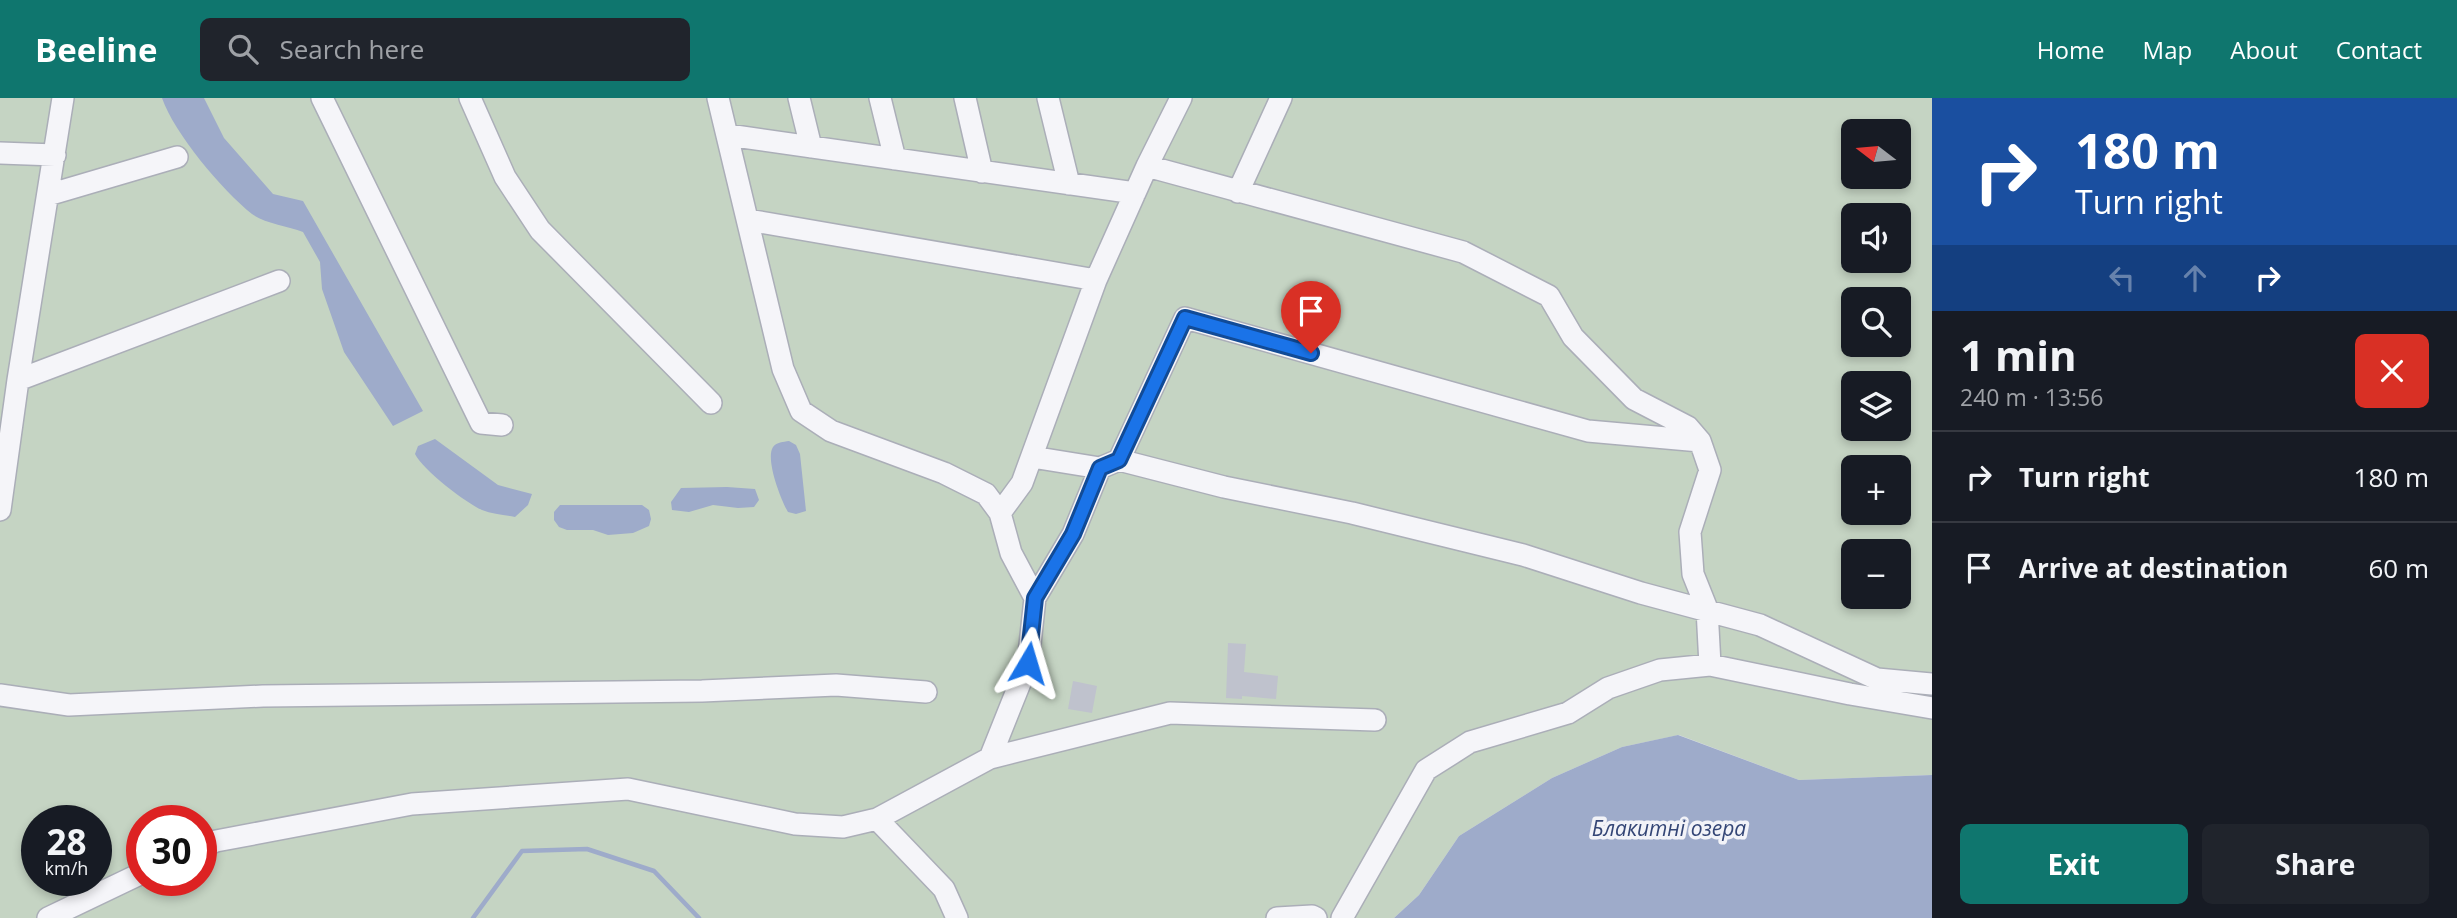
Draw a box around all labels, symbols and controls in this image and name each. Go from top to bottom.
search box [200,18,690,81]
text: Beeline [35,27,158,72]
icon: search [224,30,262,68]
text: Search here [280,31,424,67]
text: Home [2037,33,2105,66]
text: Map [2143,33,2192,66]
text: About [2230,33,2298,66]
text: Contact [2336,33,2422,66]
text: 180 m [2075,117,2220,183]
north arrow [1841,119,1911,189]
map controls [1841,119,1911,609]
icon: right [1960,126,2051,217]
text: Turn right [2075,180,2223,223]
button: sound [1841,203,1911,273]
icon: left [2103,259,2141,297]
icon: ahead [2176,259,2214,297]
icon: right [2249,259,2287,297]
pin [1281,281,1341,353]
button: search [1841,287,1911,357]
icon: arrive [1292,292,1330,330]
text: 1 min [1960,326,2077,383]
button: close [2355,334,2429,408]
button: layers [1841,371,1911,441]
text: 240 m · 13:56 [1960,381,2103,413]
button: + [1841,455,1911,525]
icon: right [1960,458,1998,496]
text: Turn right [2019,459,2150,495]
text: 180 m [2354,459,2429,495]
button: − [1841,539,1911,609]
icon: arrive [1960,549,1998,587]
text: Arrive at destination [2019,550,2288,586]
text: 60 m [2368,550,2429,586]
position arrow [991,626,1065,700]
speed limit sign: 30 [126,805,217,896]
water label: Блакитні озера [1592,814,1746,842]
text: 28 [46,818,87,865]
button: Exit [1960,824,2188,904]
button: Share [2202,824,2429,904]
text: km/h [45,856,88,880]

